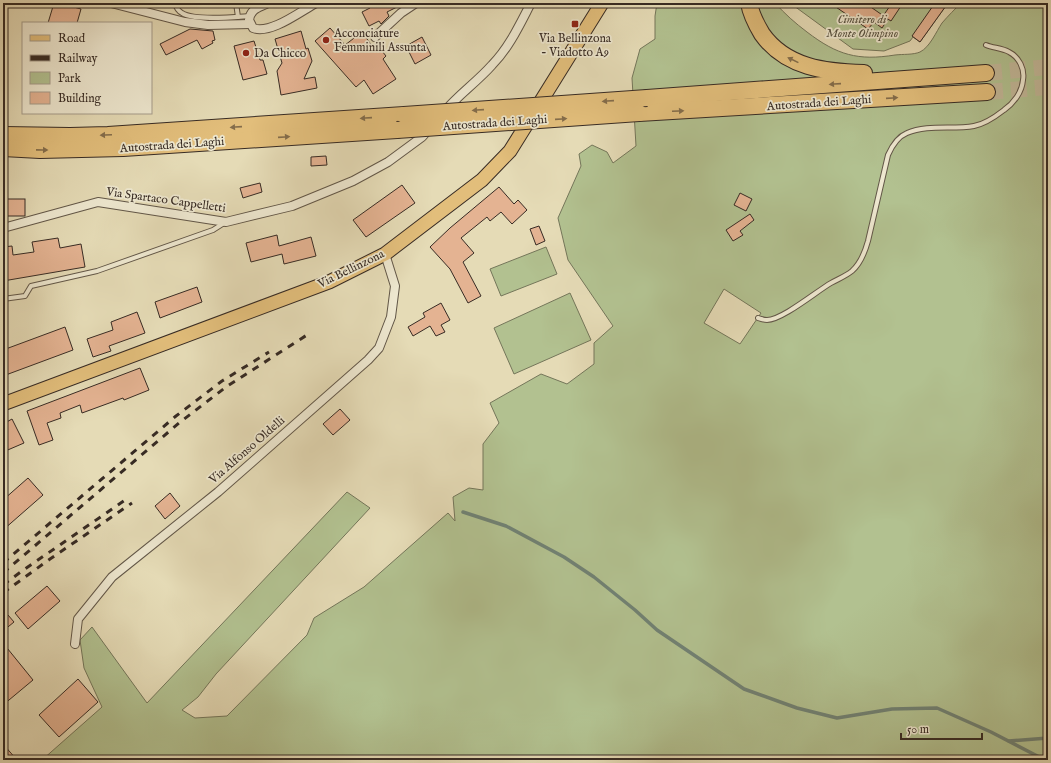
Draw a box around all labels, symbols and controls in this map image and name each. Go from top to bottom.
park label: Cimitero di Monte Olimpino [826,12,898,41]
marker: Via Bellinzona - Viadotto A9 [570,19,580,29]
legend [22,22,152,114]
place label: Acconciature Femminili Assunta [333,26,427,55]
text: Road [58,31,86,46]
place label: Via Bellinzona - Viadotto A9 [538,31,612,60]
marker: Acconciature Femminili Assunta [321,35,331,45]
place label: Da Chicco [254,46,307,61]
marker: Da Chicco [241,48,251,58]
text: Railway [58,51,97,66]
one-way arrow [787,57,799,63]
text: Park [58,71,81,86]
one-way arrow [829,81,841,88]
text: Building [58,91,102,106]
street label: Autostrada dei Laghi [765,92,872,114]
one-way arrow [886,94,898,101]
one-way arrow [602,98,614,105]
one-way arrow [472,107,484,114]
one-way arrow [672,108,685,114]
street label: Autostrada dei Laghi [441,112,548,134]
one-way arrow [360,115,372,122]
one-way arrow [555,115,567,122]
one-way arrow [230,123,242,130]
one-way arrow [100,132,112,139]
street label: Autostrada dei Laghi [118,134,225,156]
one-way arrow [278,134,290,141]
one-way arrow [36,147,49,153]
street label: Via Spartaco Cappelletti [104,184,227,217]
street label: Via Bellinzona [314,246,387,292]
street label: Via Alfonso Oldelli [205,413,288,488]
scale bar [901,715,982,741]
text: 50 m [907,722,929,737]

